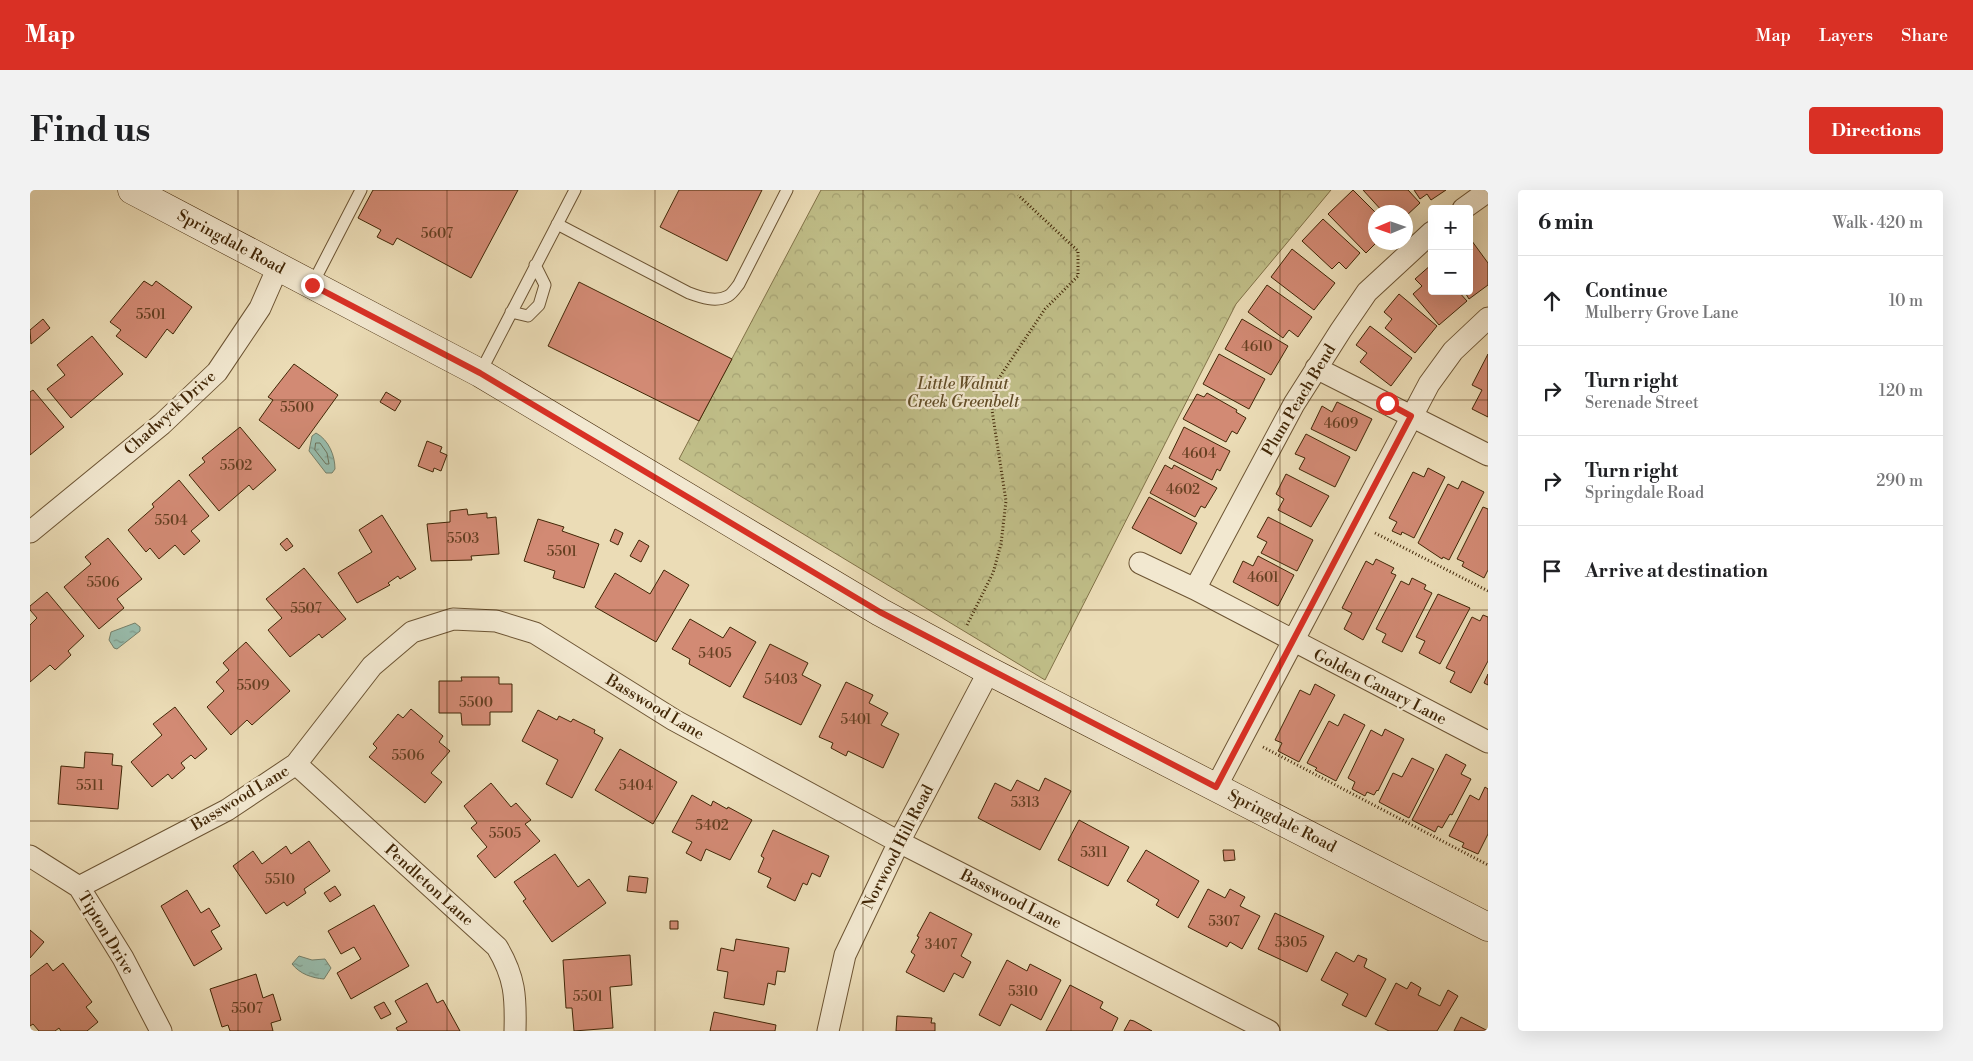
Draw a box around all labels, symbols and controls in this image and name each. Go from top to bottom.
text: Map [25,20,75,50]
text: Map [1756,24,1791,47]
text: Layers [1819,24,1873,47]
text: Share [1901,24,1948,47]
button: Directions [1809,107,1943,154]
text: Find us [30,109,150,152]
street label: Springdale Road [174,205,288,279]
north arrow [1368,205,1413,250]
map controls [1428,205,1473,295]
button: + [1428,205,1473,250]
text: 6 min [1538,210,1593,236]
text: Walk · 420 m [1833,213,1923,233]
house number: 5607 [421,225,453,243]
button: − [1428,250,1473,295]
route end [301,274,324,297]
text: Continue [1585,279,1668,303]
icon: ahead [1538,287,1566,315]
text: 10 m [1889,291,1923,311]
text: Mulberry Grove Lane [1585,303,1739,323]
house number: 5501 [136,306,166,324]
house number: 4610 [1241,338,1273,356]
street label: Plum Peach Bend [1258,340,1340,460]
street label: Chadwyck Drive [120,367,220,459]
text: Turn right [1585,369,1678,393]
park label: Little Walnut Creek Greenbelt [907,374,1020,412]
icon: right [1538,377,1566,405]
text: 120 m [1879,381,1923,401]
route start [1376,392,1399,415]
text: Serenade Street [1585,393,1699,413]
house number: 5500 [280,399,314,417]
house number: 4609 [1324,415,1358,433]
house number: 4604 [1182,445,1216,463]
house number: 5502 [220,457,252,475]
text: Turn right [1585,459,1678,483]
icon: right [1538,467,1566,495]
text: 290 m [1876,471,1923,491]
house number: 4602 [1166,481,1200,499]
text: Springdale Road [1585,483,1704,503]
house number: 5504 [154,512,188,530]
house number: 5503 [447,530,479,548]
house number: 5501 [547,543,577,561]
icon: arrive [1538,557,1566,585]
text: Arrive at destination [1585,559,1768,583]
house number: 4601 [1247,569,1279,587]
house number: 5506 [86,574,120,592]
house number: 5507 [290,600,322,618]
house number: 5405 [698,645,732,663]
street label: Golden Canary Lane [1310,645,1450,729]
street label: Basswood Lane [601,669,708,744]
house number: 5403 [764,671,798,689]
house number: 5509 [236,677,270,695]
house number: 5500 [459,694,493,712]
house number: 5401 [840,711,872,729]
house number: 5506 [391,747,425,765]
street label: Basswood Lane [186,761,293,836]
house number: 5511 [76,777,104,795]
house number: 5404 [619,777,653,795]
street label: Norwood Hill Road [858,781,938,913]
street label: Springdale Road [1224,785,1340,857]
house number: 5313 [1011,794,1040,812]
house number: 5402 [695,817,729,835]
house number: 5505 [489,825,521,843]
street label: Pendleton Lane [380,840,478,930]
house number: 5311 [1080,844,1108,862]
street label: Basswood Lane [956,864,1065,933]
house number: 5510 [265,871,295,889]
street label: Tipton Drive [73,888,139,978]
house number: 5307 [1208,913,1240,931]
house number: 5305 [1275,934,1307,952]
house number: 3407 [925,936,957,954]
house number: 5310 [1008,983,1038,1001]
house number: 5501 [573,988,603,1006]
house number: 5507 [231,1000,263,1018]

